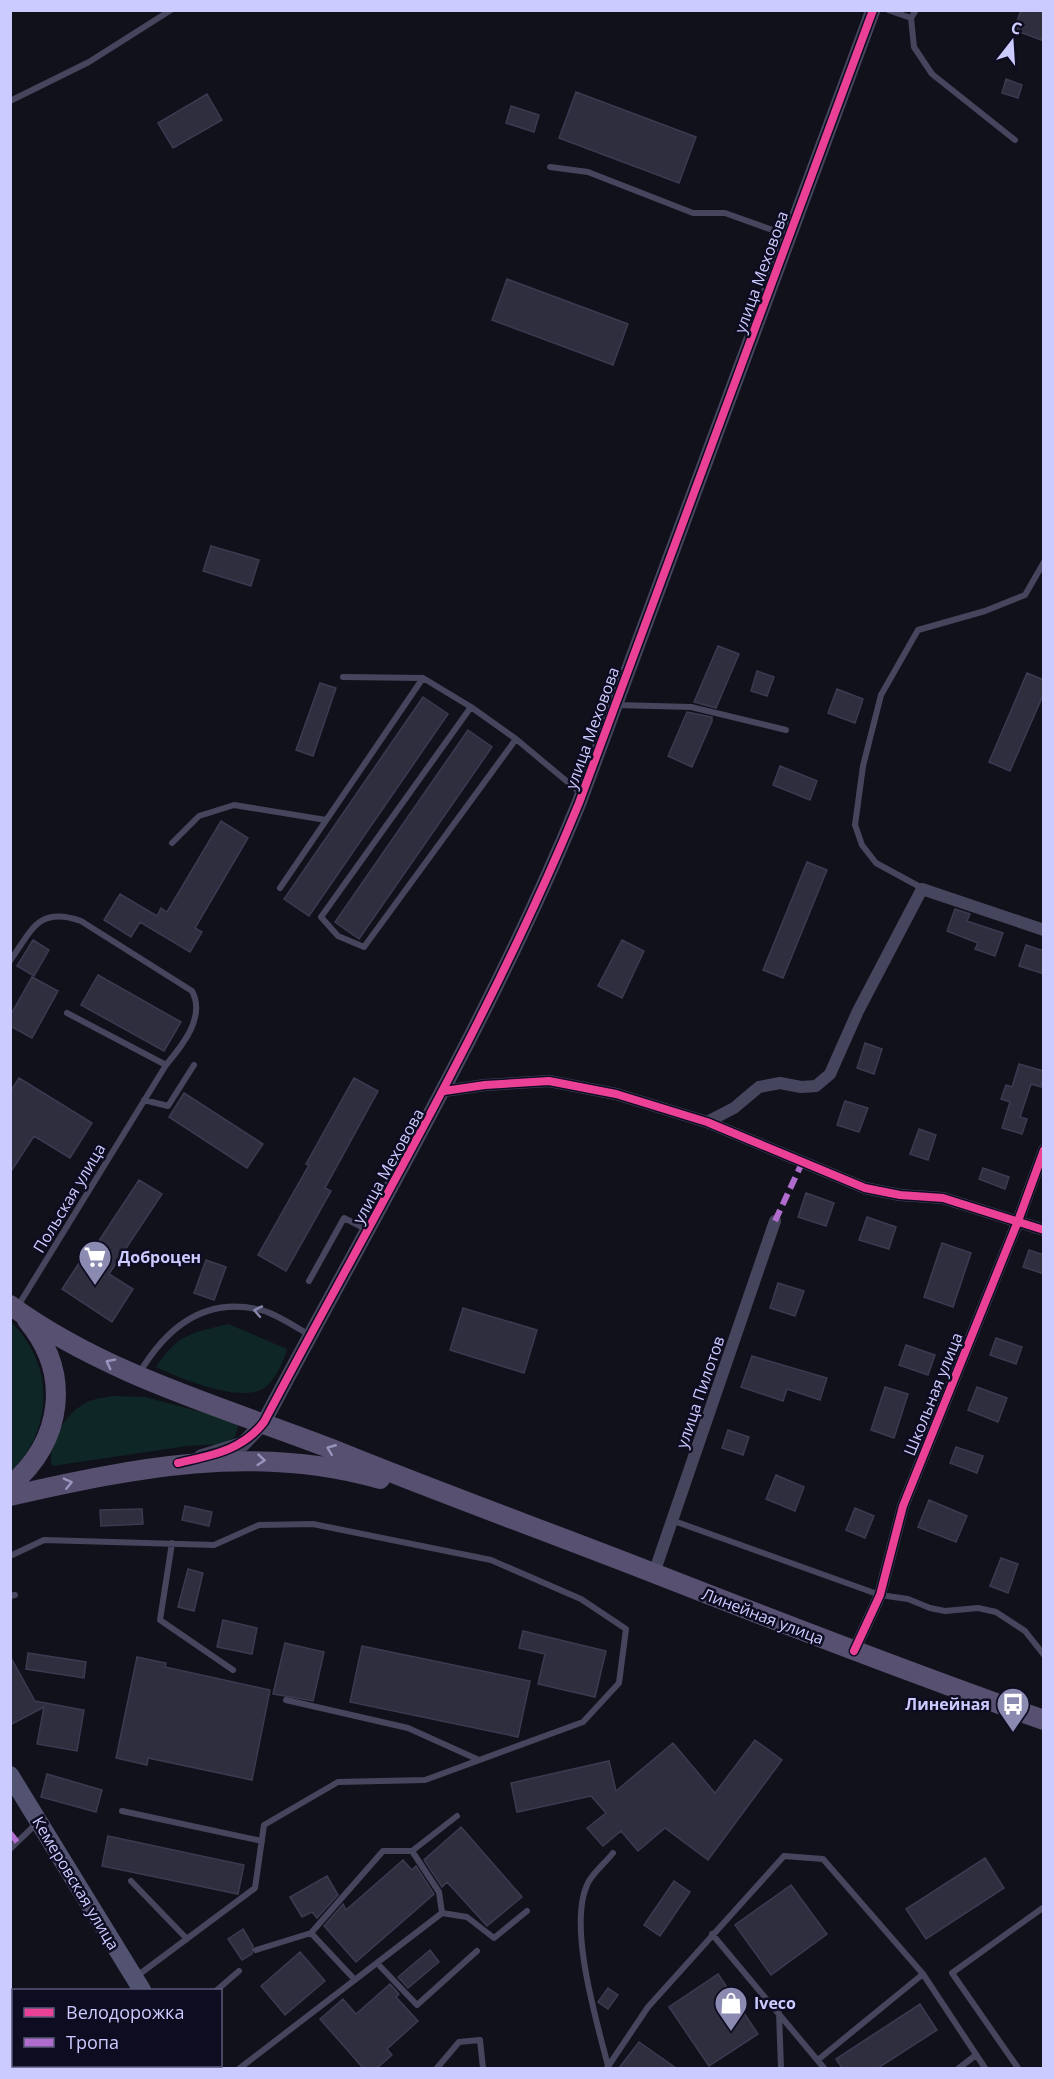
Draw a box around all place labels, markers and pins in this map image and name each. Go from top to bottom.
supermarket icon: Доброцен [77,1239,113,1286]
place label: Доброцен [118,1246,201,1268]
bus stop icon: Линейная [995,1686,1031,1733]
place label: Линейная [905,1693,990,1715]
shop icon: Iveco [713,1985,749,2032]
place label: Iveco [754,1992,796,2014]

